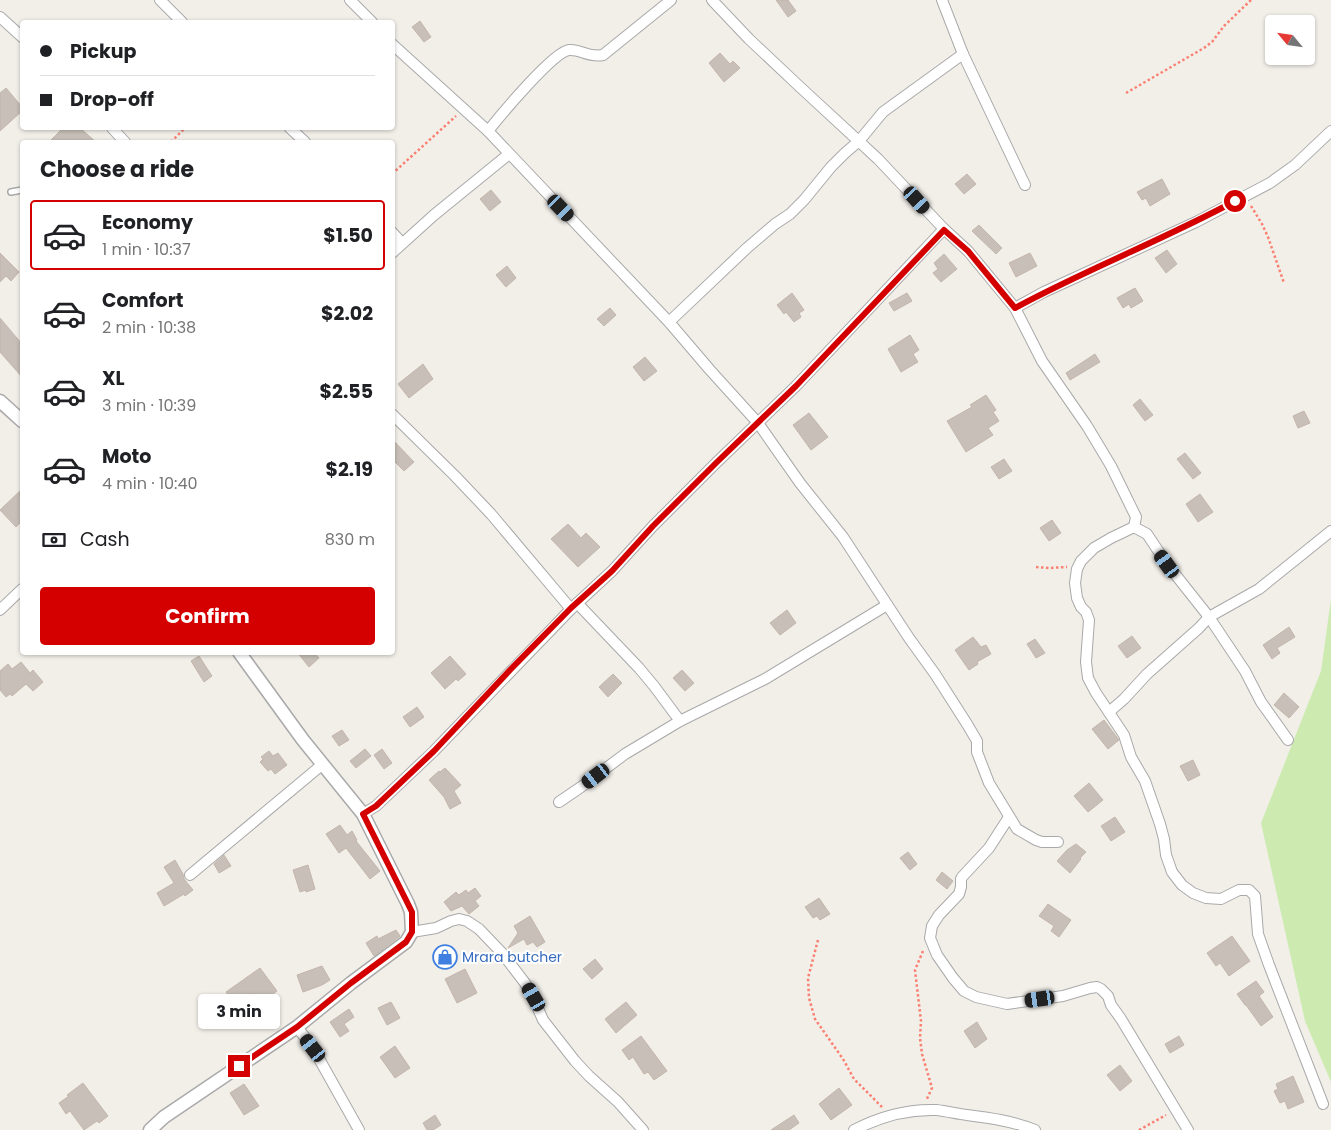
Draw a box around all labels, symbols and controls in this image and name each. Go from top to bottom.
north arrow [1265,15,1315,65]
map controls [1265,15,1315,65]
text: Pickup [70,38,136,65]
text: Drop-off [70,86,154,113]
text: Choose a ride [40,154,194,185]
car [901,184,932,216]
route start [1224,190,1246,212]
car [545,192,576,224]
text: Economy [102,209,193,236]
icon: car [42,213,87,258]
text: $1.50 [323,222,373,249]
text: 1 min · 10:37 [102,238,191,261]
text: Comfort [102,287,184,314]
icon: car [42,291,87,336]
text: $2.02 [321,300,373,327]
text: 2 min · 10:38 [102,316,196,339]
text: XL [102,365,125,392]
icon: car [42,369,87,414]
text: $2.55 [320,378,373,405]
text: 3 min · 10:39 [102,394,196,417]
text: Moto [102,443,151,470]
icon: car [42,447,87,492]
text: $2.19 [325,456,373,483]
text: 4 min · 10:40 [102,472,198,495]
icon: cash [40,526,68,554]
text: Cash [80,526,130,553]
text: 830 m [325,528,375,551]
car [1152,547,1181,581]
button: Confirm [40,587,375,645]
car [579,761,612,791]
shop icon: Mrara butcher [432,944,458,970]
place label: Mrara butcher [462,947,562,967]
car [520,980,547,1014]
car [1024,989,1055,1009]
callout: 3 min [198,994,280,1028]
text: 3 min [216,1000,262,1023]
car [297,1032,328,1064]
route end [228,1055,250,1077]

